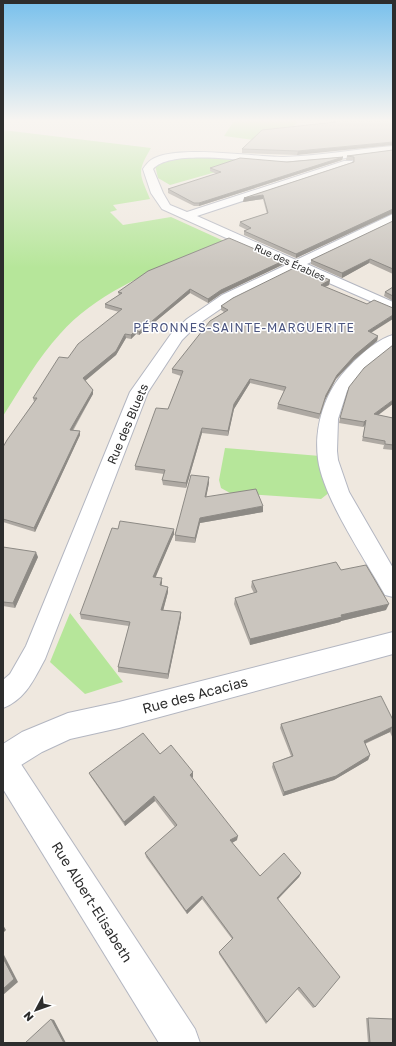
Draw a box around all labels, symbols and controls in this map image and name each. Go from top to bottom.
street label: Rue des Érables [253,241,327,283]
district label: PÉRONNES-SAINTE-MARGUERITE [133,320,355,335]
street label: Rue des Bluets [104,381,151,466]
street label: Rue des Acacias [140,672,249,717]
street label: Rue Albert-Elisabeth [48,838,136,965]
north arrow [16,990,56,1030]
text: N [20,1009,36,1024]

